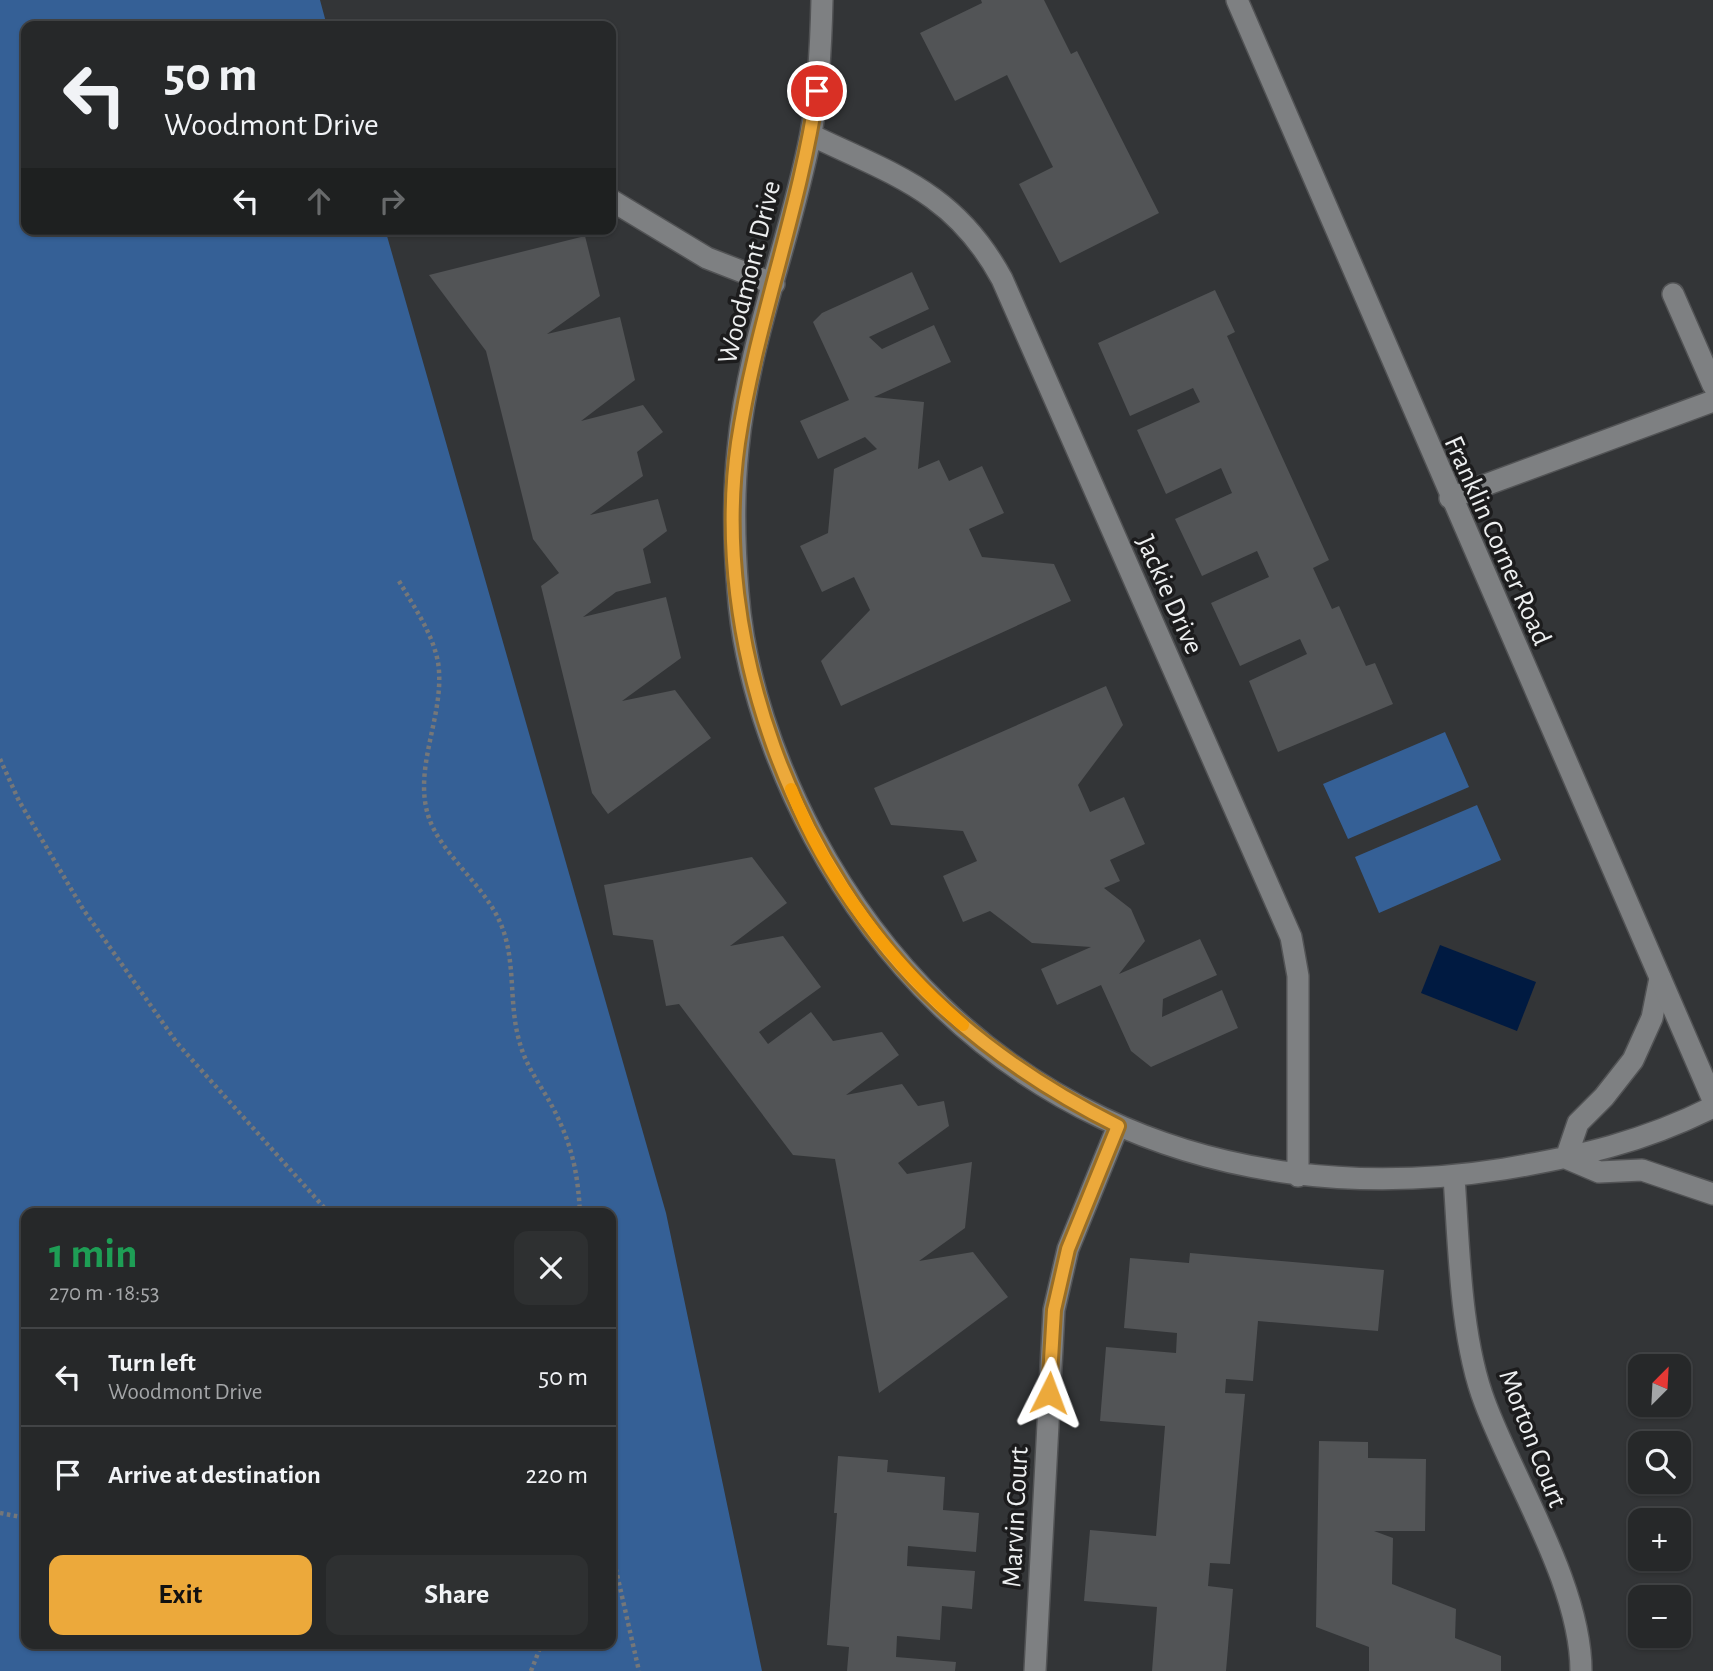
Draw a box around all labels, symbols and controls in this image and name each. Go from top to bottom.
icon: left [49,49,140,140]
text: 50 m [164,51,258,100]
pin [787,61,847,121]
icon: arrive [798,72,836,110]
text: Woodmont Drive [164,109,379,141]
street label: Woodmont Drive [714,178,786,367]
icon: left [227,182,265,220]
icon: ahead [300,182,338,220]
icon: right [373,182,411,220]
street label: Franklin Corner Road [1438,432,1556,650]
street label: Jackie Drive [1131,531,1208,659]
button: close [514,1231,588,1305]
text: 1 min [49,1233,138,1275]
text: 270 m · 18:53 [49,1282,159,1305]
text: Turn left [108,1350,196,1376]
north arrow [1628,1354,1690,1418]
map controls [1628,1354,1691,1648]
position arrow [1012,1356,1086,1430]
icon: left [49,1358,87,1396]
text: 50 m [538,1364,588,1390]
street label: Morton Court [1493,1366,1571,1511]
text: Woodmont Drive [108,1381,262,1404]
button: search [1628,1431,1691,1494]
street label: Marvin Court [998,1446,1034,1588]
icon: arrive [49,1456,87,1494]
text: Arrive at destination [108,1462,321,1488]
text: 220 m [526,1462,588,1488]
button: + [1628,1508,1691,1571]
button: Exit [49,1555,312,1635]
button: Share [326,1555,588,1635]
button: − [1628,1585,1691,1648]

